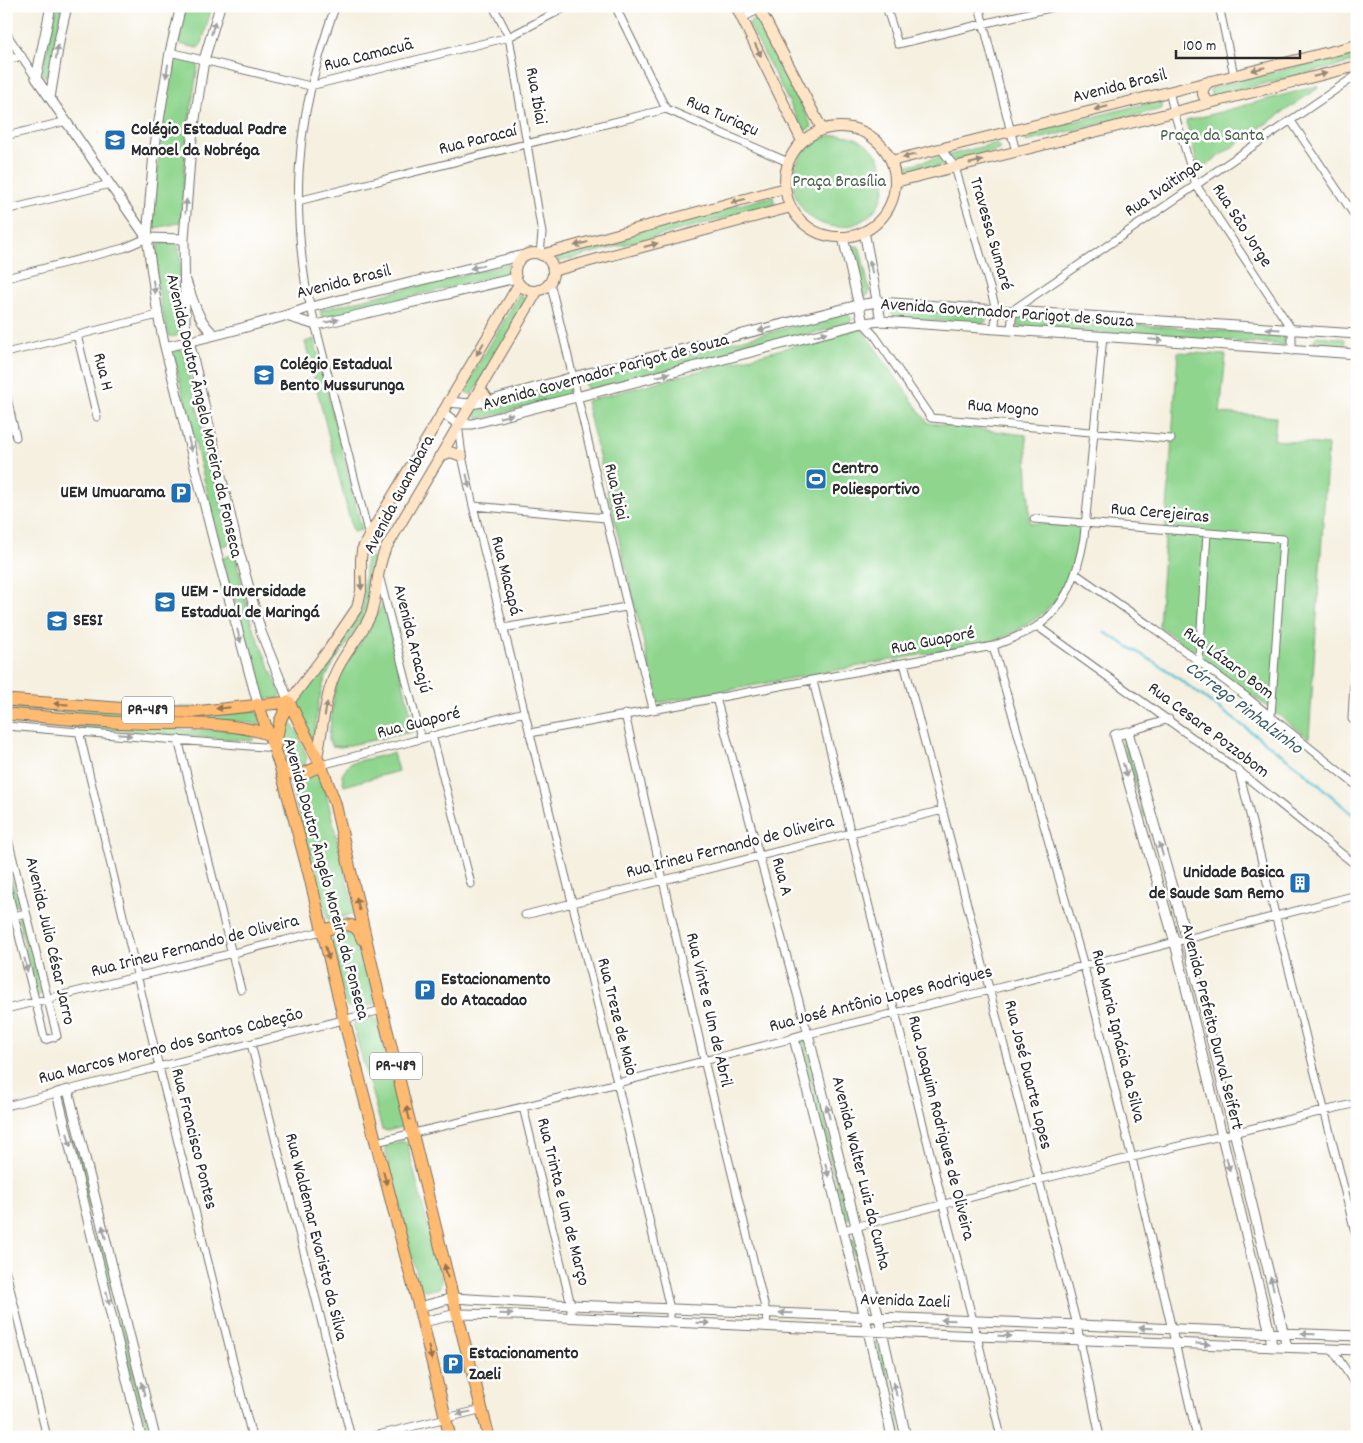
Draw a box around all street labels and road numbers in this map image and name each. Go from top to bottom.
street label: Rua Camacuã [322,33,416,79]
street label: Avenida Brasil [1070,63,1171,111]
street label: Rua Ibiai [518,66,552,126]
street label: Rua Turiaçu [682,90,762,144]
street label: Rua Paracaí [436,119,521,163]
street label: Rua Ivaitinga [1120,154,1208,224]
street label: Travessa Sumaré [962,175,1018,294]
street label: Rua São Jorge [1205,179,1277,273]
street label: Avenida Brasil [294,259,395,307]
street label: Avenida Doutor Ângelo Moreira da Fonseca [158,272,248,561]
street label: Avenida Governador Parigot de Souza [880,293,1135,335]
street label: Avenida Governador Parigot de Souza [480,328,732,418]
street label: Rua H [85,350,119,394]
street label: Rua Mogno [966,393,1040,425]
street label: Avenida Guanabara [358,431,442,559]
street label: Rua Ibiai [596,461,634,523]
street label: Rua Cerejeiras [1110,497,1210,531]
street label: Rua Macapá [483,534,527,618]
street label: Avenida Aracajú [385,582,437,696]
street label: Rua Lázaro Bom [1177,621,1279,707]
street label: Rua Guaporé [889,622,977,662]
street label: Rua Cesare Pozzobom [1142,677,1274,785]
road number: PR-489 [122,696,174,724]
street label: Rua Guaporé [375,702,464,746]
street label: Avenida Doutor Ângelo Moreira da Fonseca [275,735,375,1023]
street label: Rua Irineu Fernando de Oliveira [624,810,837,886]
street label: Avenida Julio César Jarro [18,855,80,1027]
street label: Rua A [764,855,798,899]
street label: Rua Irineu Fernando de Oliveira [89,909,302,985]
street label: Avenida Prefeito Durval Seifert [1173,921,1249,1133]
street label: Rua Vinte e Um de Abril [678,930,738,1090]
street label: Rua Maria Ignácia da Silva [1083,947,1151,1125]
street label: Rua Treze de Maio [589,955,643,1079]
street label: Rua José Antônio Lopes Rodrigues [767,960,995,1040]
street label: Rua José Duarte Lopes [996,998,1058,1152]
street label: Rua Marcos Moreno dos Santos Cabeção [36,1002,306,1092]
street label: Rua Joaquim Rodrigues de Oliveira [900,1013,980,1243]
road number: PR-489 [370,1052,422,1080]
street label: Rua Francisco Pontes [163,1066,223,1212]
street label: Avenida Walter Luiz da Cunha [824,1074,896,1273]
street label: Rua Trinta e Um de Março [529,1115,595,1289]
street label: Rua Waldemar Evaristo da Silva [277,1131,353,1344]
street label: Avenida Zaeli [860,1288,950,1316]

